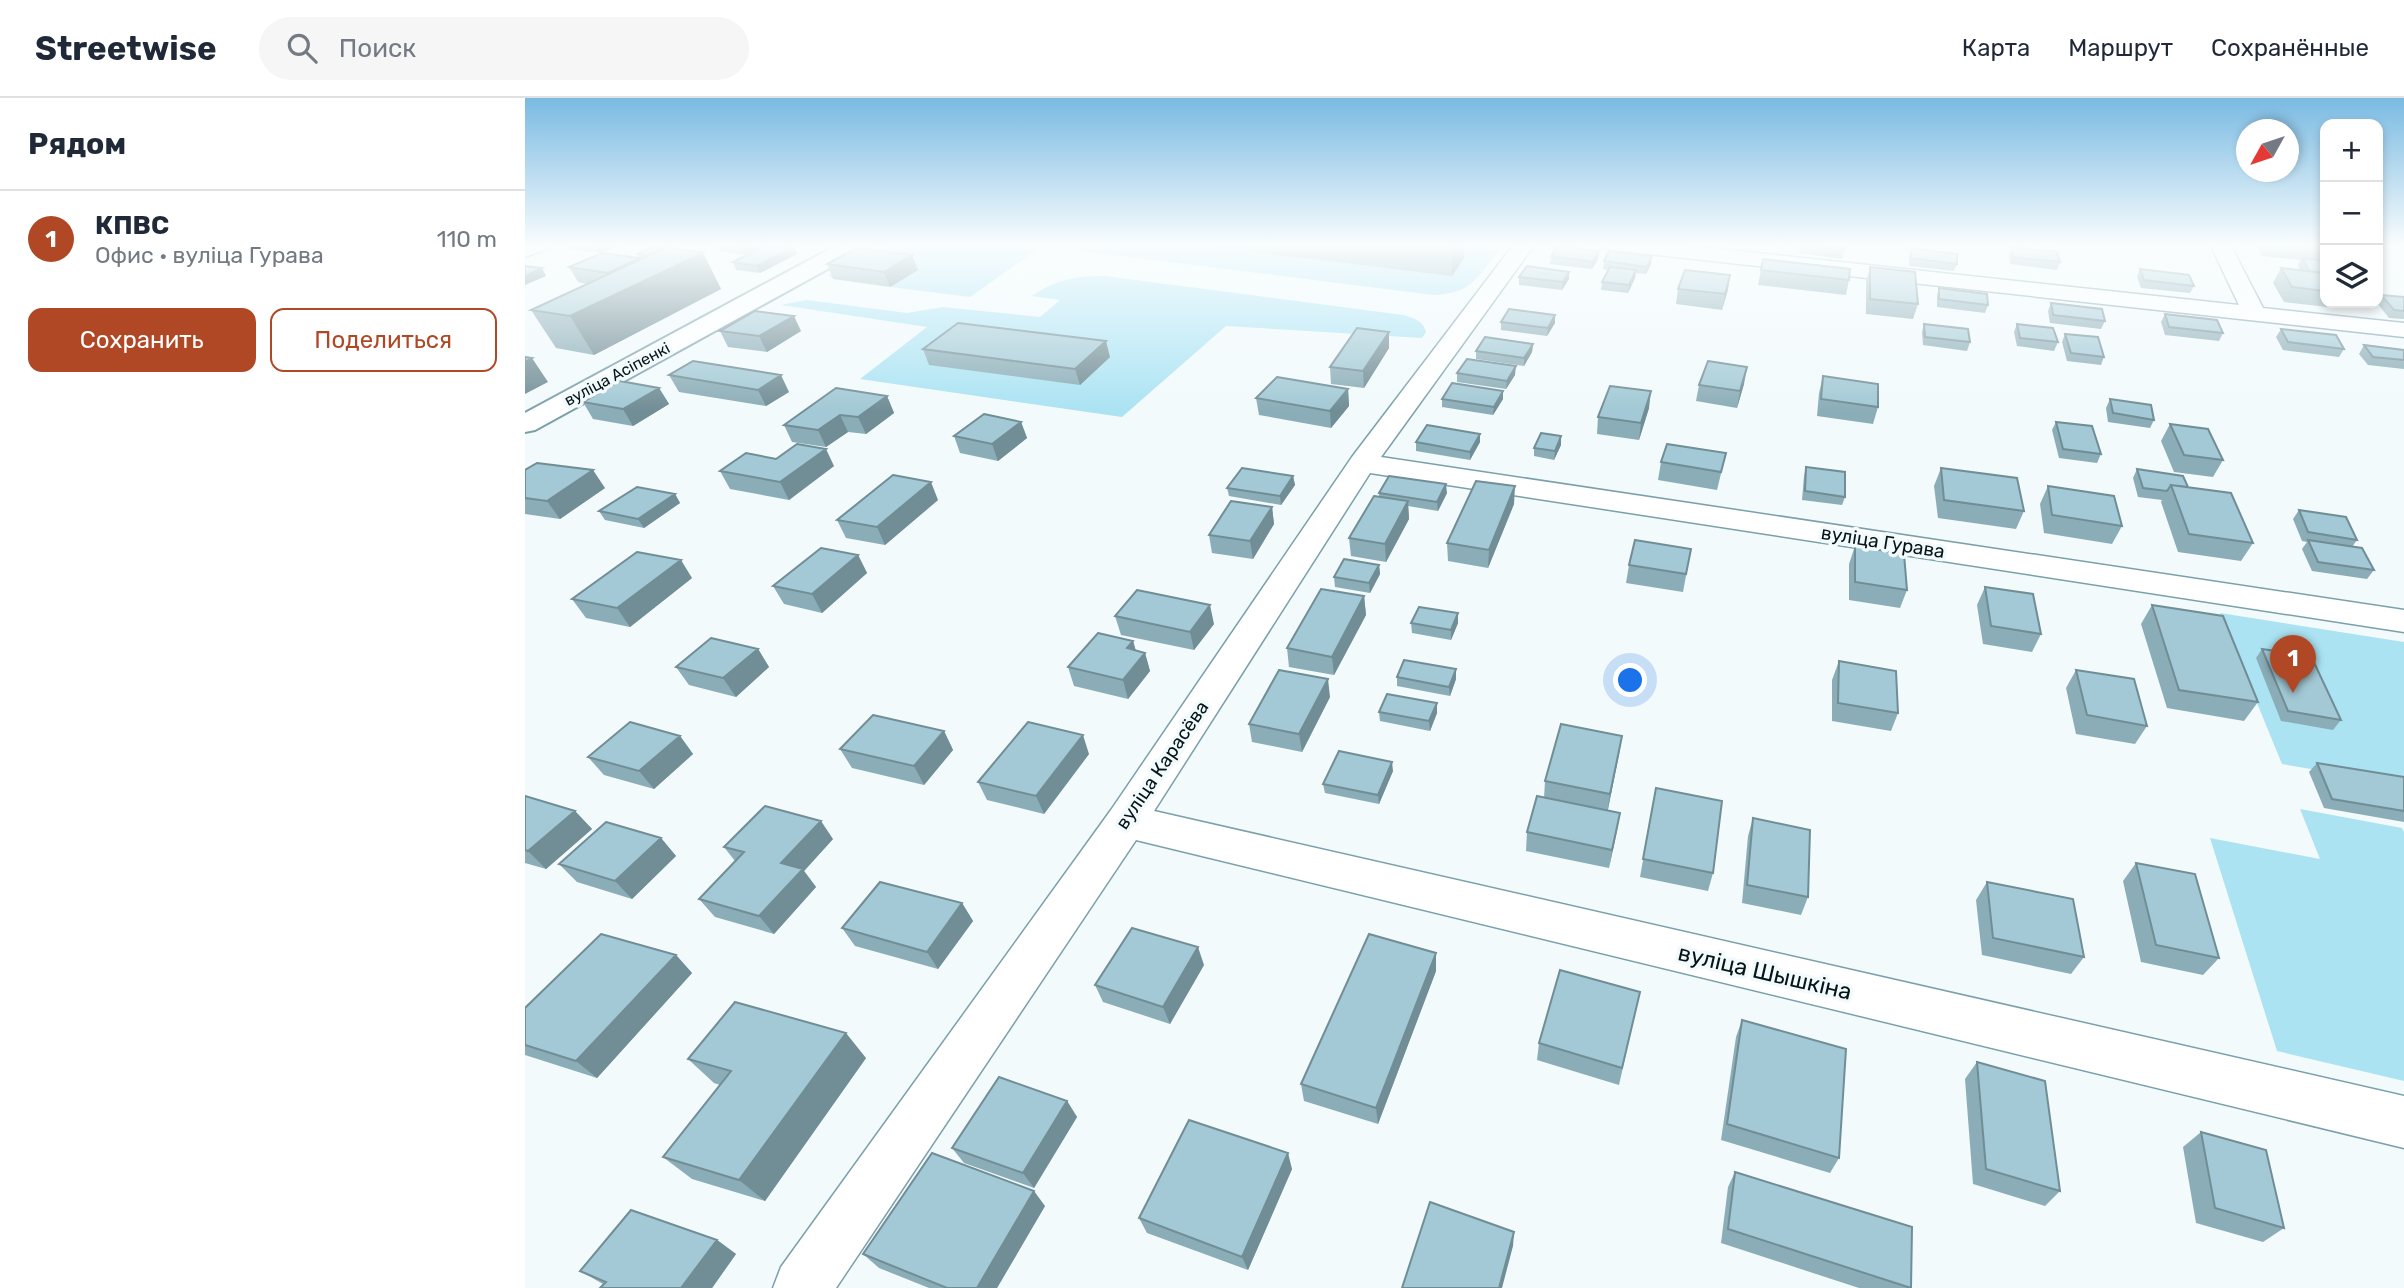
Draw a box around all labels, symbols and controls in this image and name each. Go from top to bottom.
search box [259,17,749,80]
text: Streetwise [35,29,217,68]
icon: search [283,29,321,67]
text: Поиск [339,33,416,64]
text: Карта [1962,34,2030,62]
text: Маршрут [2068,34,2173,62]
text: Сохранённые [2211,34,2369,62]
north arrow [2236,119,2299,182]
map controls [2320,119,2383,308]
button: + [2320,119,2383,182]
text: Рядом [28,126,126,162]
button: − [2320,182,2383,245]
text: КПВС [95,210,169,241]
text: 1 [45,225,57,253]
text: 110 m [437,225,497,253]
text: Офис · вуліца Гурава [95,241,324,269]
button: layers [2320,245,2383,308]
button: Сохранить [28,308,256,372]
button: Поделиться [270,308,497,372]
street label: вуліца Асіпенкі [561,338,673,410]
street label: вуліца Гурава [1820,521,1946,563]
pin: 1 [2270,635,2316,693]
your location [1613,663,1647,697]
street label: вуліца Карасёва [1111,697,1213,833]
street label: вуліца Шышкіна [1675,938,1855,1006]

